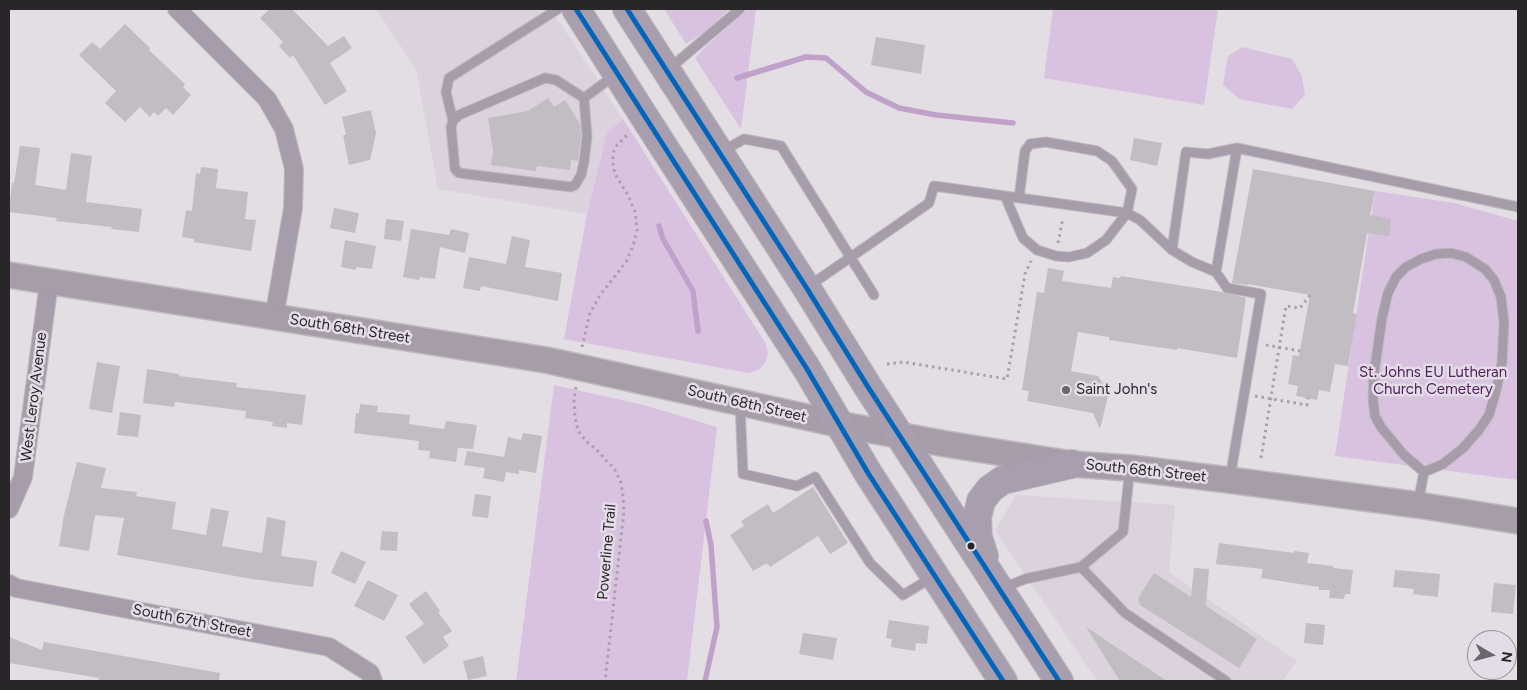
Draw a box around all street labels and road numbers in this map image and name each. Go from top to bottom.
street label: South 68th Street [289,311,411,347]
street label: West Leroy Avenue [17,331,51,463]
street label: South 68th Street [686,382,808,426]
street label: South 68th Street [1085,456,1207,486]
street label: Powerline Trail [594,503,620,601]
street label: South 67th Street [131,601,253,641]

